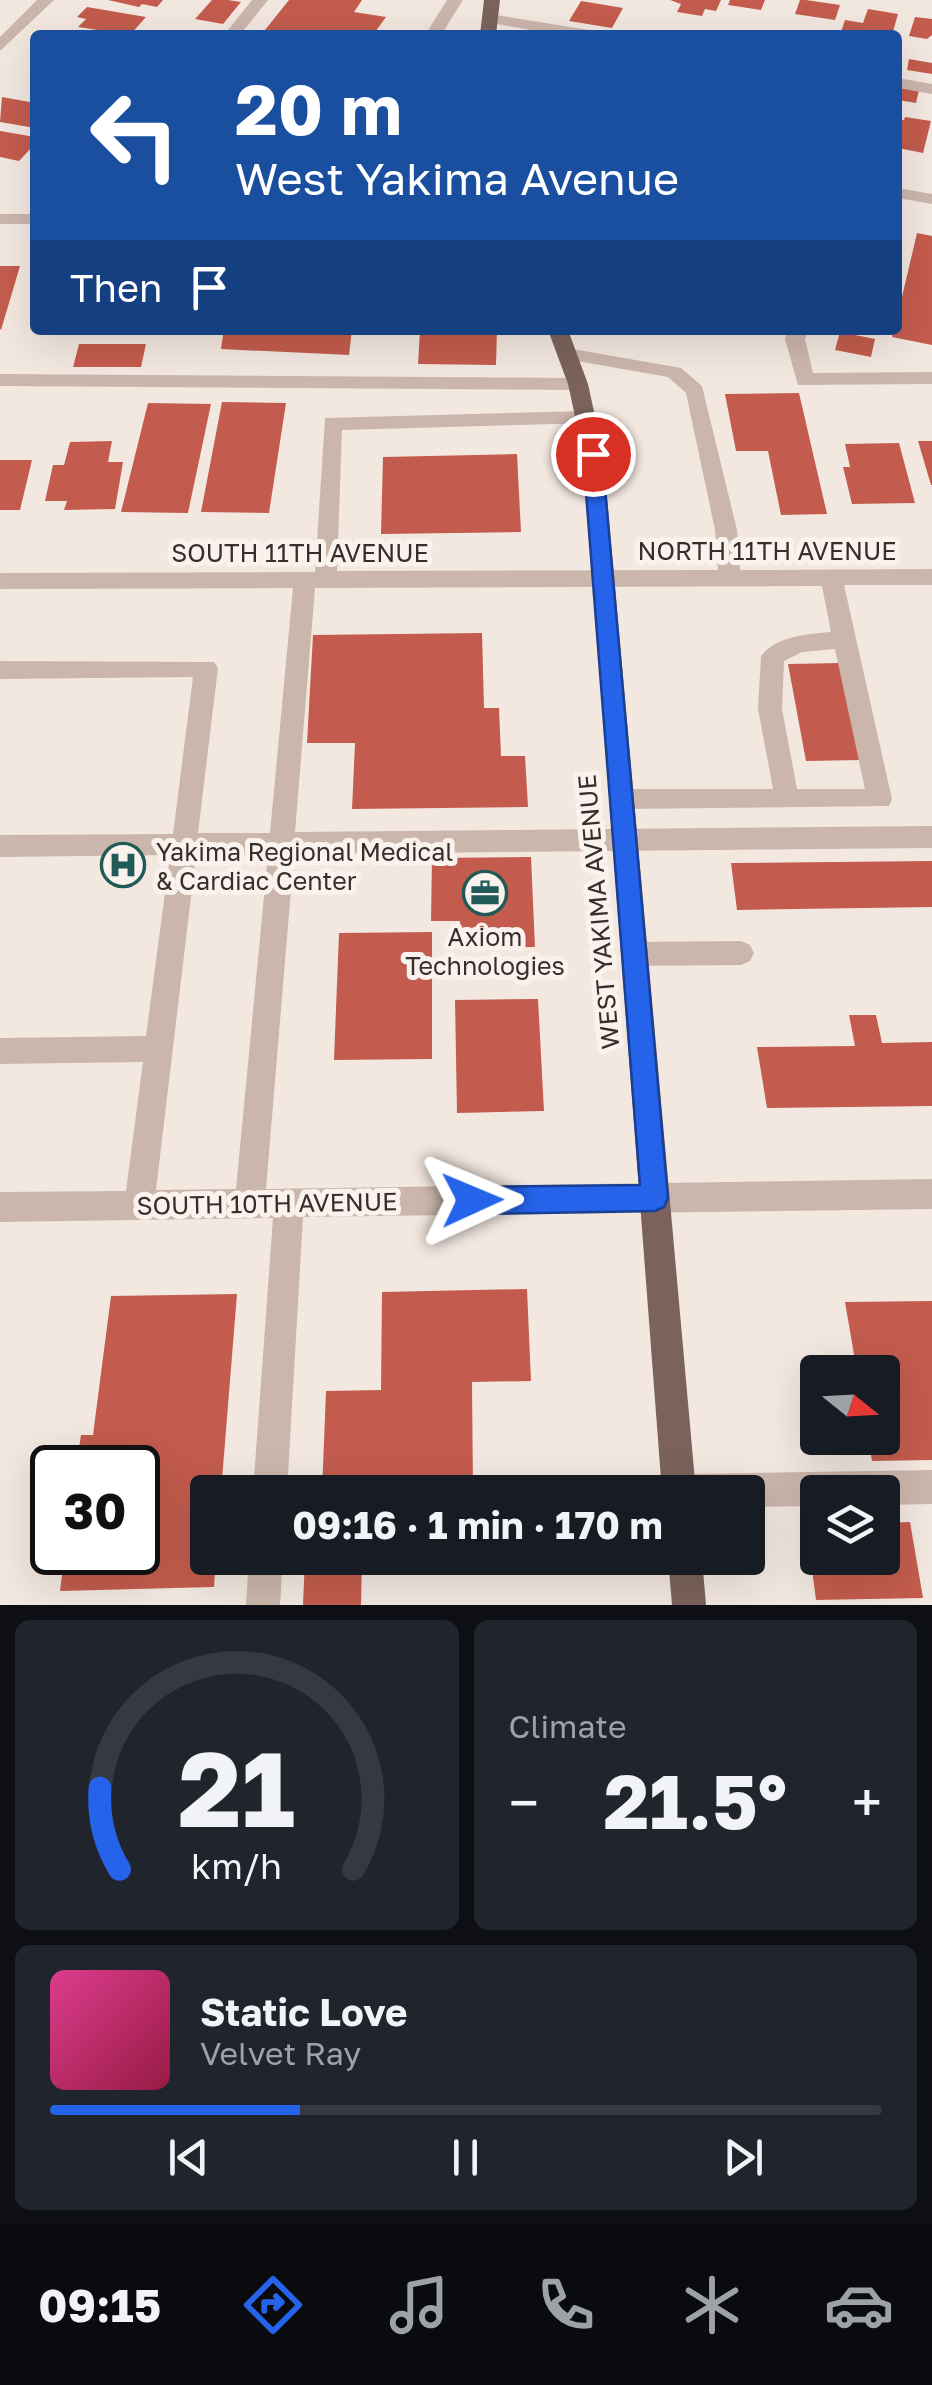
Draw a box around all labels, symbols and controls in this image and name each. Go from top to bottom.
text: 20 m [235,66,402,150]
icon: left [70,70,200,200]
text: West Yakima Avenue [235,151,679,205]
icon: arrive [182,260,237,315]
text: Then [70,265,162,310]
pin [551,412,636,497]
icon: arrive [566,427,621,482]
street label: NORTH 11TH AVENUE [637,535,897,566]
street label: SOUTH 11TH AVENUE [171,537,429,568]
street label: WEST YAKIMA AVENUE [571,773,625,1051]
place label: Yakima Regional Medical & Cardiac Center [156,836,453,896]
hospital icon: Yakima Regional Medical & Cardiac Center [100,842,146,888]
office icon: Axiom Technologies [462,870,508,916]
place label: Axiom Technologies [405,921,565,981]
position arrow [420,1148,524,1252]
street label: SOUTH 10TH AVENUE [136,1185,398,1221]
north arrow [800,1355,900,1455]
map controls [800,1355,900,1575]
speed limit sign: 30 [30,1445,160,1575]
button: layers [800,1475,900,1575]
text: 09:16 · 1 min · 170 m [292,1502,663,1547]
text: Climate [509,1707,627,1745]
text: 21 [178,1725,295,1850]
text: 21.5° [604,1755,787,1846]
text: − [509,1769,539,1835]
text: + [852,1769,882,1835]
text: km/h [191,1844,282,1887]
text: Static Love [200,1989,407,2034]
text: Velvet Ray [200,2034,361,2072]
icon: previous [161,2130,216,2185]
icon: pause [438,2130,493,2185]
icon: next [716,2130,771,2185]
icon: directions [238,2270,308,2340]
icon: music [384,2270,454,2340]
icon: phone [531,2270,601,2340]
icon: climate [677,2270,747,2340]
icon: car [824,2270,894,2340]
text: 09:15 [38,2278,161,2332]

